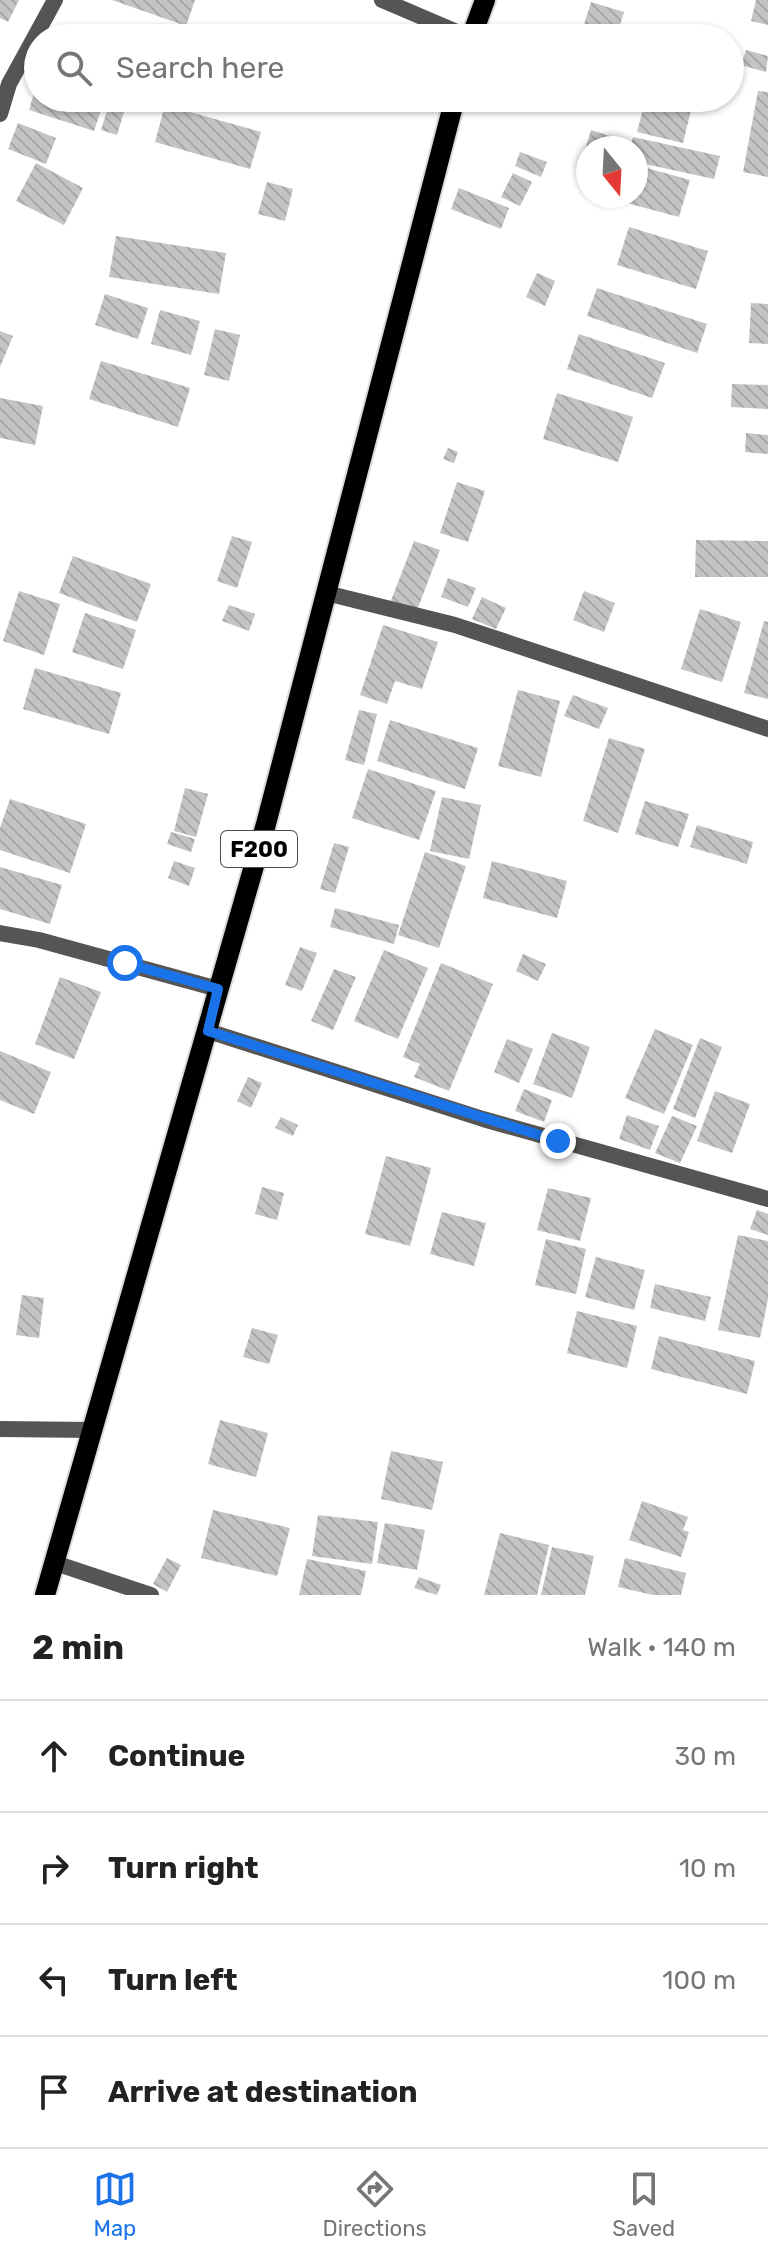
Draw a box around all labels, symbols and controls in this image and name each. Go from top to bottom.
search box [24,24,744,112]
icon: search [52,46,96,90]
text: Search here [116,50,284,86]
north arrow [576,136,648,208]
road number: F200 [221,831,297,867]
route start [107,945,143,981]
route end [540,1123,576,1159]
text: 2 min [32,1627,124,1668]
text: Walk · 140 m [587,1632,736,1663]
icon: ahead [32,1734,76,1778]
text: Continue [108,1738,245,1774]
text: 30 m [674,1741,736,1772]
icon: right [32,1846,76,1890]
text: Turn right [108,1850,259,1886]
text: 10 m [679,1853,736,1884]
icon: left [32,1958,76,2002]
text: Turn left [108,1962,238,1998]
text: 100 m [662,1965,736,1996]
icon: arrive [32,2070,76,2114]
text: Arrive at destination [108,2074,418,2110]
tab: Map [93,2167,137,2242]
tab: Directions [322,2167,427,2242]
tab: Saved [612,2167,675,2242]

